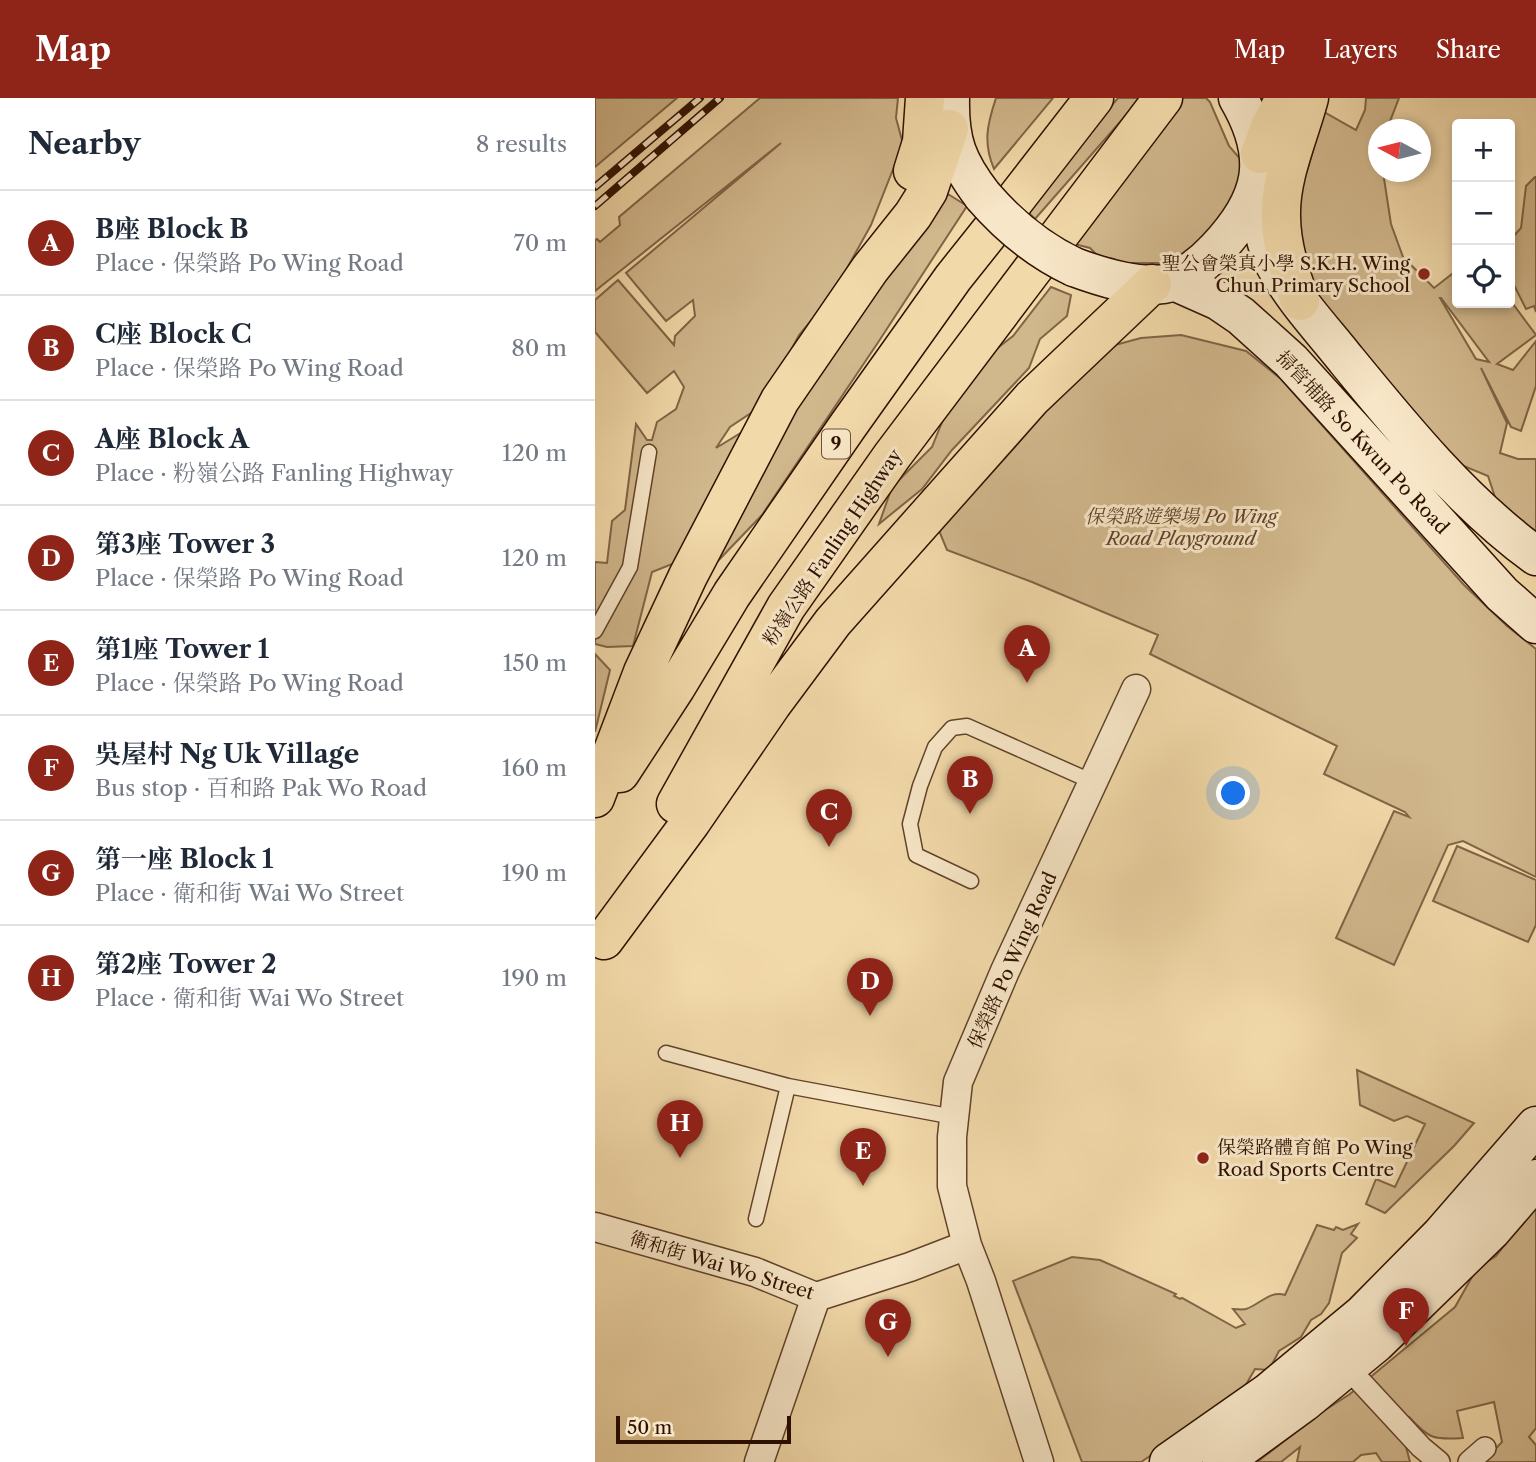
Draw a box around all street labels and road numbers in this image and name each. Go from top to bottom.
street label: 掃管埔路 So Kwun Po Road [1272,346,1454,539]
road number: 9 [822,430,850,458]
street label: 粉嶺公路 Fanling Highway [758,444,907,650]
street label: 保榮路 Po Wing Road [963,868,1062,1052]
street label: 衛和街 Wai Wo Street [627,1227,817,1304]

